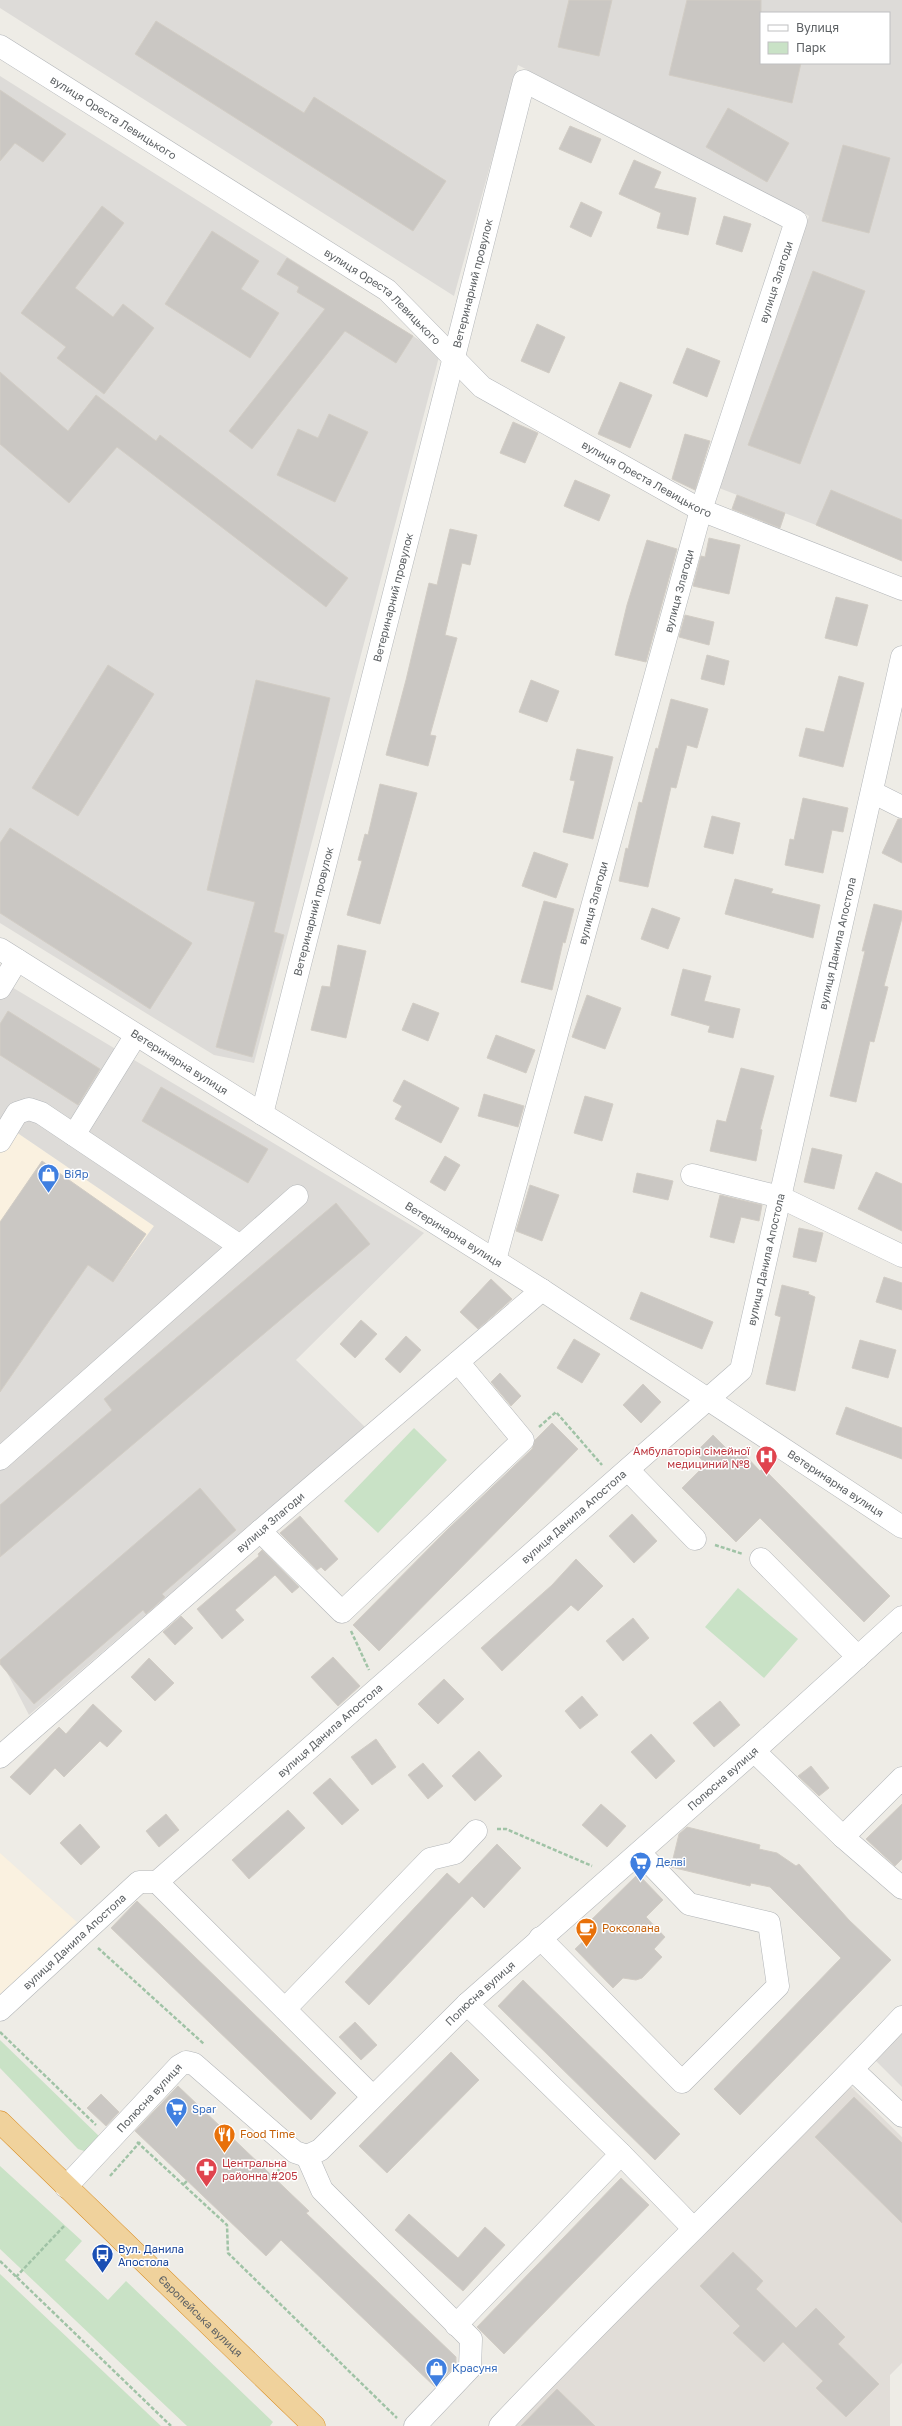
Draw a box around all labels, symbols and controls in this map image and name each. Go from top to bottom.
legend [760,12,890,64]
text: Вулиця [796,20,839,35]
text: Парк [796,40,826,55]
street label: вулиця Ореста Левицького [48,72,179,162]
street label: Ветеринарний провулок [450,217,495,349]
street label: вулиця Злагоди [756,239,795,324]
street label: вулиця Ореста Левицького [322,245,444,347]
street label: вулиця Ореста Левицького [580,437,714,520]
street label: Ветеринарний провулок [370,531,415,663]
street label: вулиця Злагоди [661,548,696,634]
street label: Ветеринарний провулок [290,845,336,977]
street label: вулиця Злагоди [575,860,610,946]
street label: вулиця Данила Апостола [816,876,858,1011]
street label: Ветеринарна вулиця [129,1026,231,1097]
shop icon: ВіЯр [36,1161,62,1194]
place label: ВіЯр [64,1167,89,1180]
street label: вулиця Данила Апостола [744,1192,787,1327]
street label: Ветеринарна вулиця [403,1199,505,1269]
place label: Амбулаторія сімейної медициний №8 [633,1444,751,1470]
hospital icon: Амбулаторія сімейної медициний №8 [753,1444,779,1477]
street label: Ветеринарна вулиця [785,1447,887,1519]
street label: вулиця Данила Апостола [518,1467,628,1566]
street label: вулиця Злагоди [233,1489,307,1555]
street label: вулиця Данила Апостола [275,1681,385,1779]
street label: Полюсна вулиця [685,1744,760,1813]
supermarket icon: Делві [628,1849,654,1882]
place label: Делві [656,1855,686,1868]
street label: вулиця Данила Апостола [20,1891,128,1992]
cafe icon: Роксолана [573,1915,599,1948]
place label: Роксолана [602,1921,660,1934]
street label: Полюсна вулиця [442,1958,517,2028]
street label: Полюсна вулиця [114,2060,184,2135]
supermarket icon: Spar [163,2096,189,2129]
place label: Spar [192,2102,217,2115]
restaurant icon: Food Time [211,2121,237,2154]
place label: Food Time [240,2127,295,2140]
pharmacy icon: Центральна районна #205 [194,2156,220,2189]
place label: Центральна районна #205 [222,2156,298,2182]
bus stop icon: Вул. Данила Апостола [89,2242,115,2275]
place label: Вул. Данила Апостола [118,2242,184,2268]
street label: Європейська вулиця [156,2272,246,2359]
shop icon: Красуня [424,2355,450,2388]
place label: Красуня [452,2361,498,2374]

